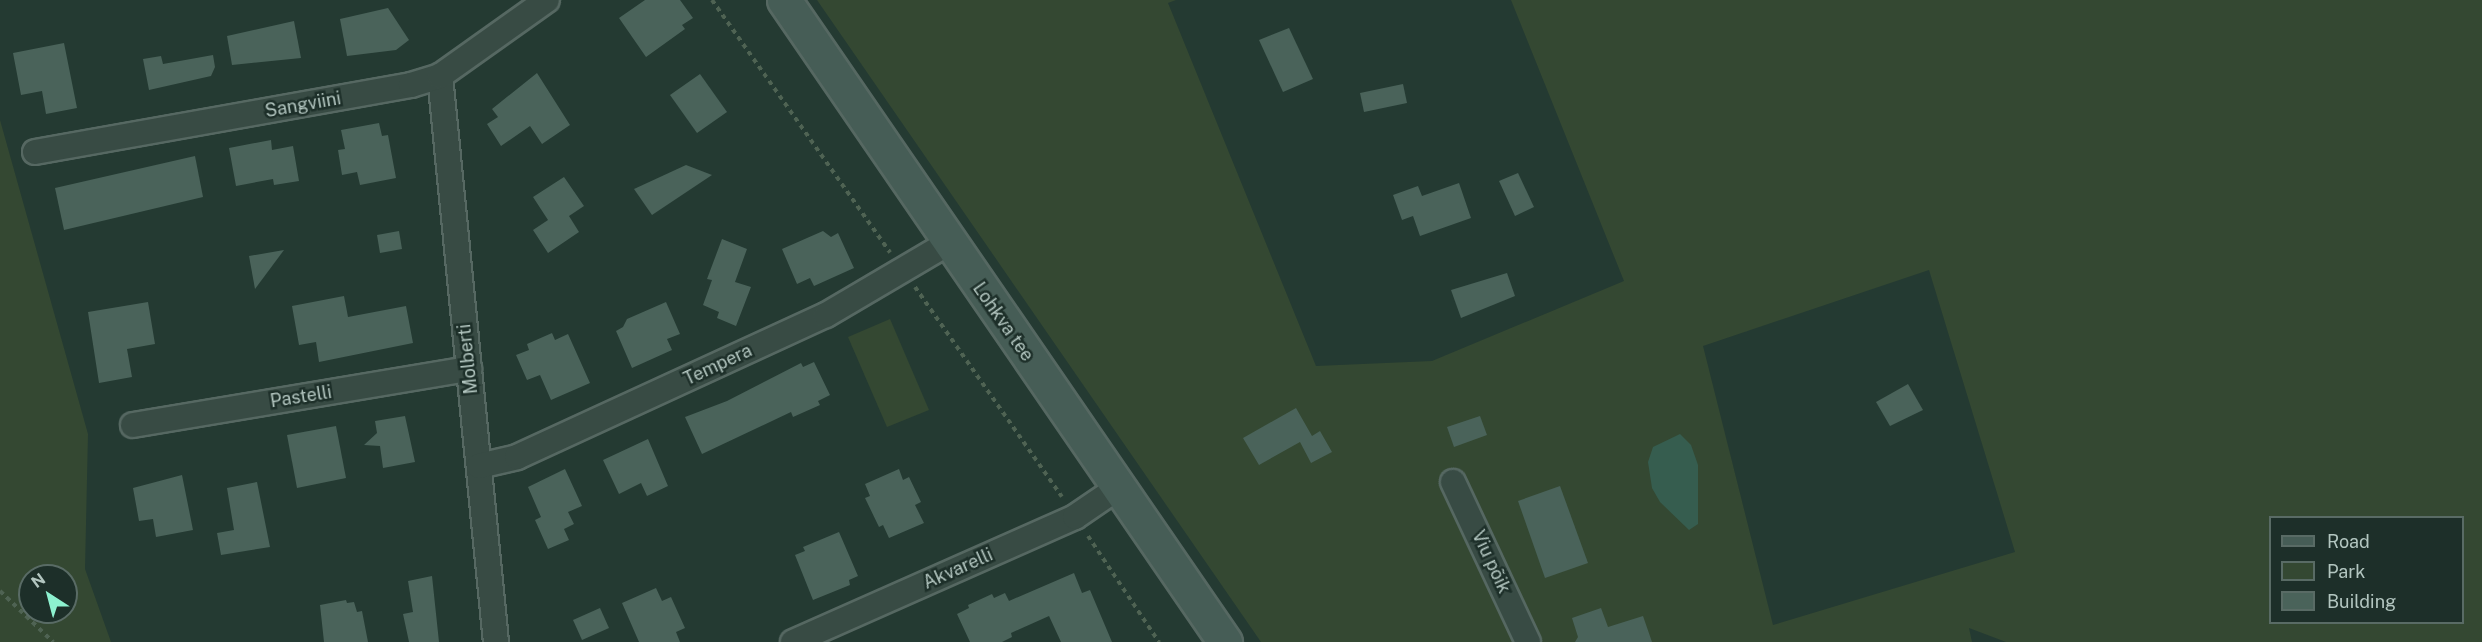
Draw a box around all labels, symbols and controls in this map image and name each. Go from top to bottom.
street label: Sangviini [263,88,343,122]
street label: Lohkva tee [968,278,1038,366]
street label: Molberti [454,323,482,395]
street label: Tempera [680,340,756,390]
street label: Pastelli [269,381,333,413]
legend [2269,516,2464,624]
street label: Viu põik [1467,527,1515,597]
text: Road [2327,531,2370,552]
street label: Akvarelli [920,544,996,594]
text: Park [2327,561,2365,582]
north arrow [18,564,78,624]
text: N [28,569,49,592]
text: Building [2327,591,2396,612]

